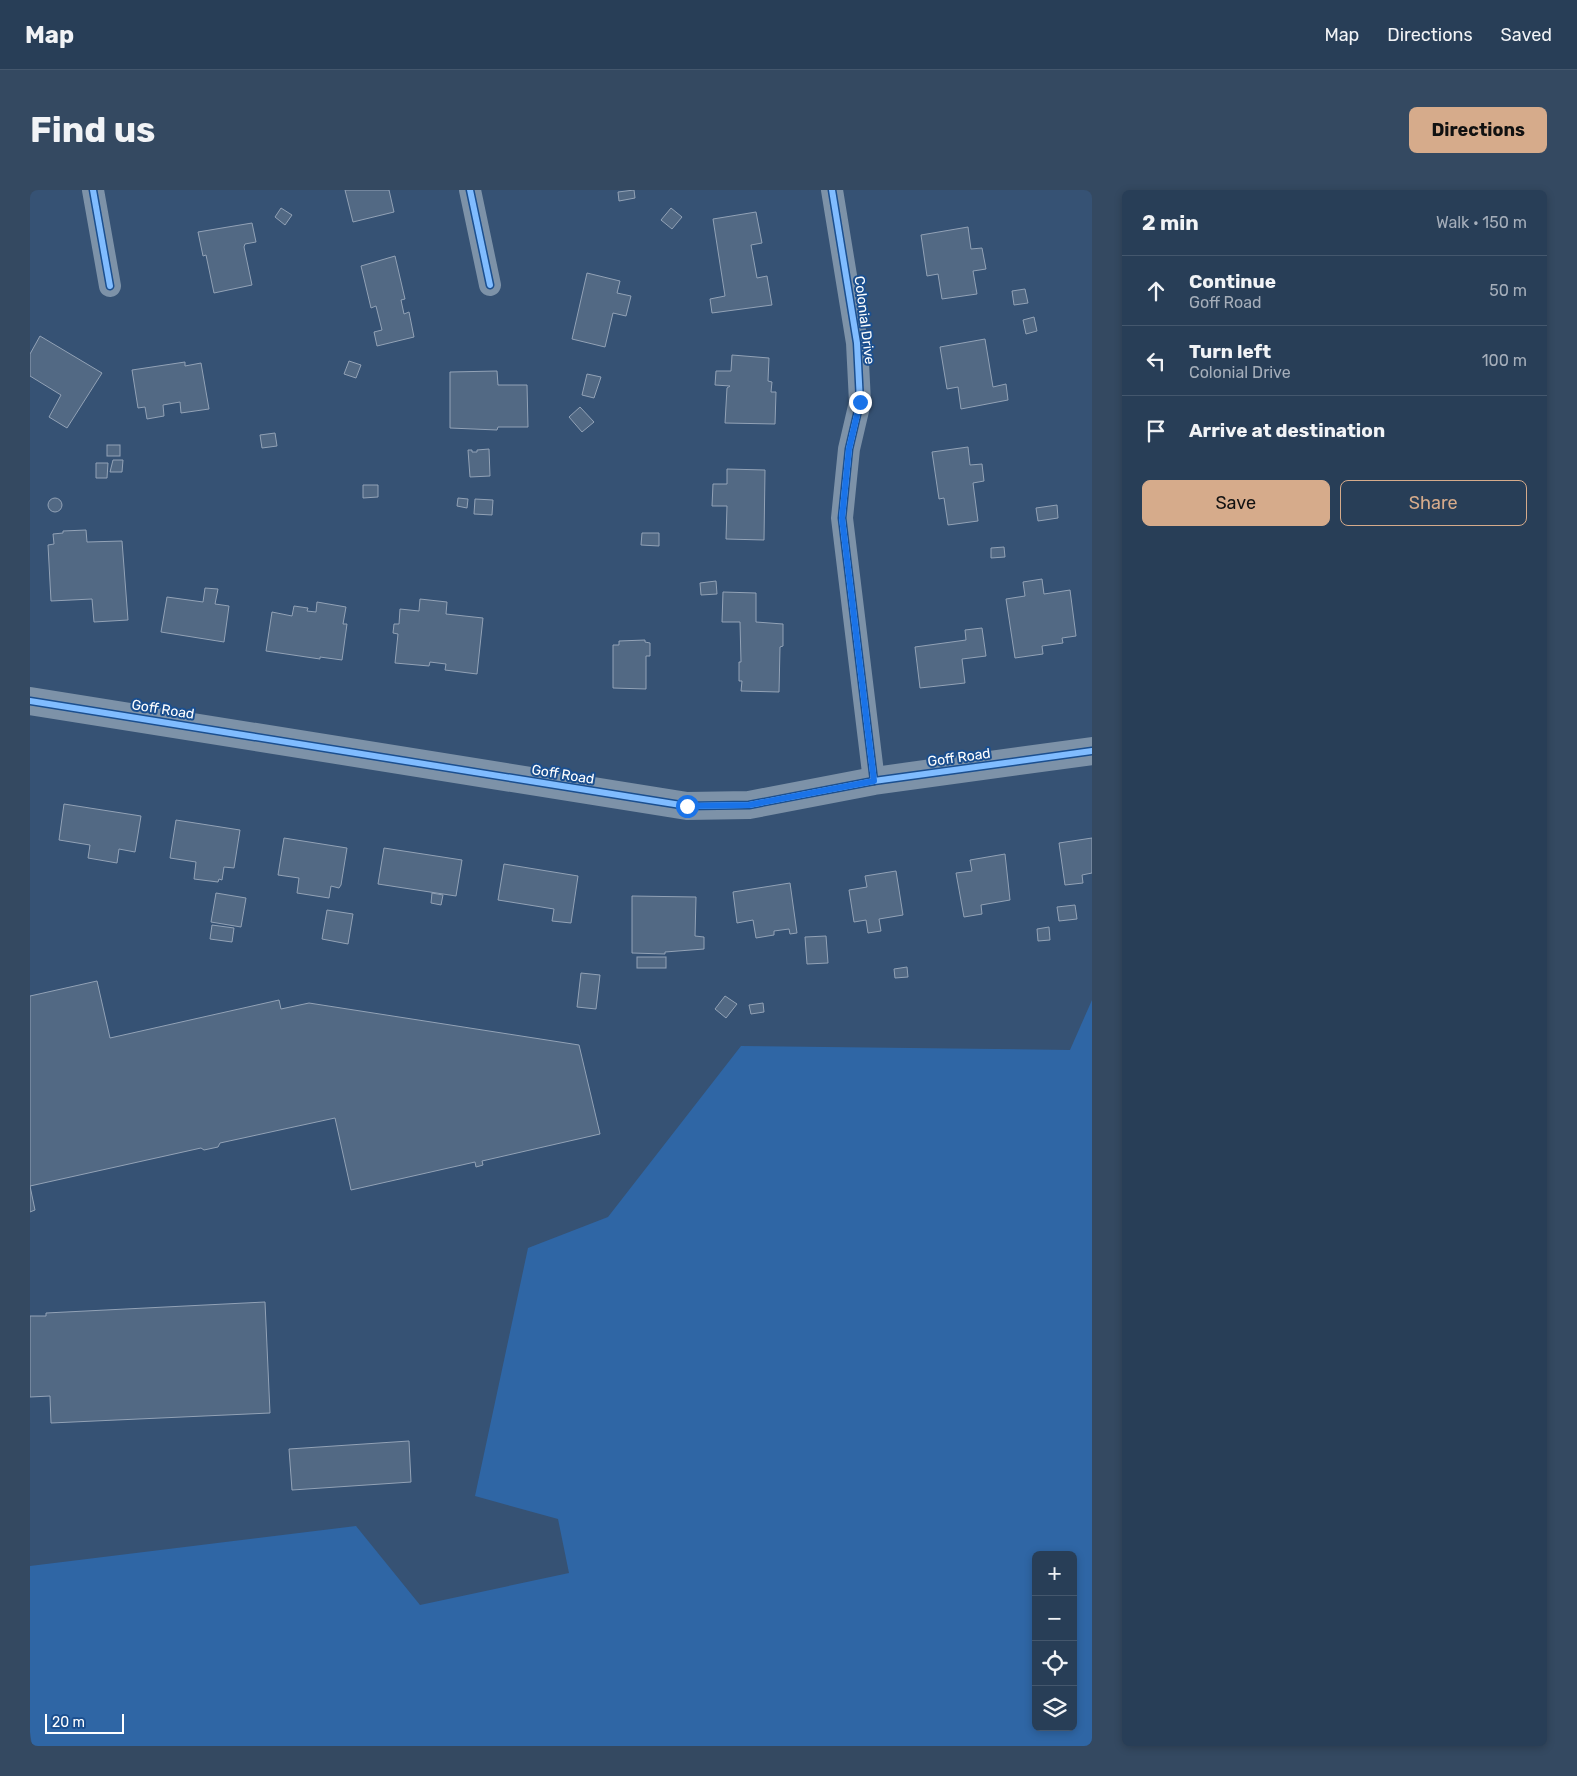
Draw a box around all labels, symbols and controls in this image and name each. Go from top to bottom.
text: Map [25,21,74,49]
text: Map [1324,24,1359,46]
text: Directions [1387,24,1473,46]
text: Saved [1501,24,1552,46]
button: Directions [1409,107,1547,153]
text: Find us [30,109,155,151]
text: 2 min [1142,210,1199,235]
text: Walk · 150 m [1436,213,1527,232]
text: Continue [1189,270,1276,293]
street label: Colonial Drive [851,275,878,365]
icon: ahead [1142,277,1170,305]
text: 50 m [1489,281,1527,300]
text: Goff Road [1189,293,1262,312]
text: Turn left [1189,340,1271,363]
icon: left [1142,347,1170,375]
text: 100 m [1482,351,1527,370]
text: Colonial Drive [1189,363,1291,382]
route end [849,391,872,414]
icon: arrive [1142,417,1170,445]
text: Arrive at destination [1189,419,1385,442]
button: Save [1142,480,1330,526]
button: Share [1340,480,1527,526]
street label: Goff Road [130,696,196,723]
street label: Goff Road [926,745,992,770]
street label: Goff Road [530,761,596,788]
route start [676,795,699,818]
map controls [1032,1551,1077,1731]
button: + [1032,1551,1077,1596]
button: − [1032,1596,1077,1641]
button: locate [1032,1641,1077,1686]
button: layers [1032,1686,1077,1731]
scale bar [45,1711,124,1734]
text: 20 m [52,1714,85,1731]

